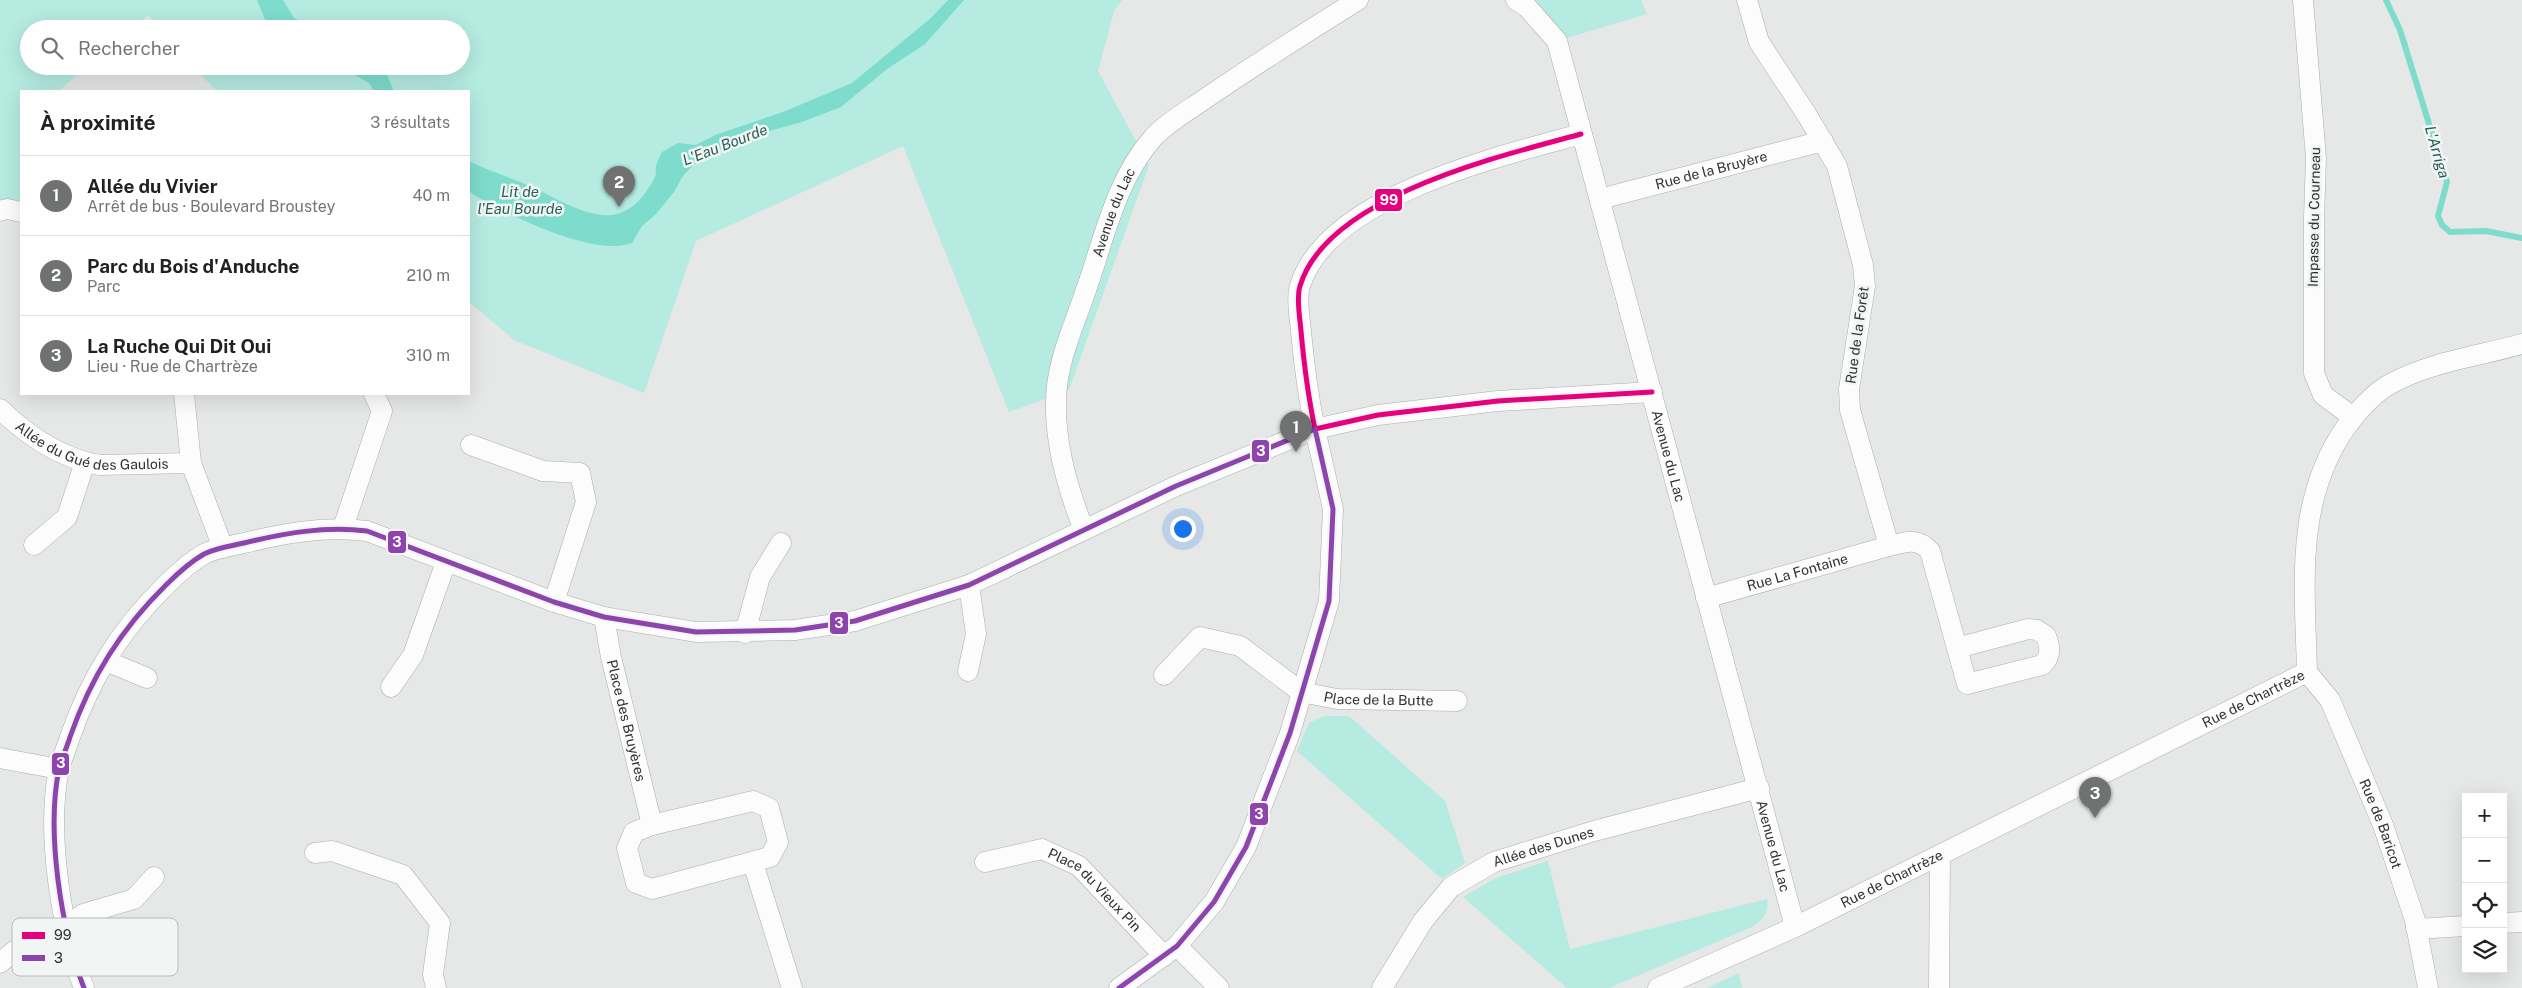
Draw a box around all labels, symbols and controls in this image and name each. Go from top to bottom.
search box [20,20,470,75]
icon: search [38,34,66,62]
text: Rechercher [78,37,180,59]
text: À proximité [40,110,156,135]
text: 3 résultats [370,113,450,132]
water label: L'Eau Bourde [680,121,770,169]
water label: L'Arriga [2422,124,2453,180]
street label: Impasse du Courneau [2305,147,2323,287]
street label: Rue de la Bruyère [1654,148,1769,192]
street label: Avenue du Lac [1089,165,1138,259]
pin: 2 [603,166,635,207]
text: Allée du Vivier [87,175,217,197]
water label: Lit de l'Eau Bourde [477,183,563,217]
text: 1 [53,186,59,205]
text: 40 m [412,186,450,205]
line badge: 99 [1374,188,1403,212]
text: 99 [1380,192,1398,208]
text: Arrêt de bus · Boulevard Broustey [87,197,335,216]
text: Parc du Bois d'Anduche [87,255,299,277]
text: 2 [51,266,61,285]
text: 210 m [406,266,450,285]
text: Parc [87,277,121,296]
street label: Rue de la Forêt [1842,285,1872,385]
text: La Ruche Qui Dit Oui [87,335,271,357]
text: 3 [51,346,61,365]
text: 310 m [406,346,450,365]
text: Lieu · Rue de Chartrèze [87,357,258,376]
street label: Avenue du Lac [1648,408,1688,504]
pin: 1 [1280,411,1312,452]
street label: Allée du Gué des Gaulois [12,418,169,473]
line badge: 3 [1251,439,1270,463]
text: 3 [1256,443,1266,459]
your location [1170,516,1196,542]
line badge: 3 [387,530,407,554]
text: 3 [392,534,402,550]
street label: Rue La Fontaine [1745,550,1850,594]
line badge: 3 [829,611,849,635]
text: 3 [834,615,844,631]
street label: Place des Bruyères [604,658,649,783]
street label: Rue de Chartrèze [2200,667,2307,731]
street label: Place de la Butte [1322,689,1434,709]
line badge: 3 [51,752,70,776]
text: 3 [56,755,66,771]
street label: Rue de Baricot [2356,776,2405,871]
pin: 3 [2079,777,2111,818]
map controls [2462,793,2507,973]
button: + [2462,793,2507,838]
street label: Avenue du Lac [1753,798,1793,894]
line badge: 3 [1249,802,1269,826]
text: 3 [1254,806,1264,822]
street label: Allée des Dunes [1491,824,1596,870]
button: − [2462,838,2507,883]
street label: Place du Vieux Pin [1046,845,1144,935]
street label: Rue de Chartrèze [1838,847,1946,911]
button: locate [2462,883,2507,928]
legend [12,918,178,976]
text: 99 [54,927,72,943]
button: layers [2462,928,2507,973]
text: 3 [54,950,63,966]

